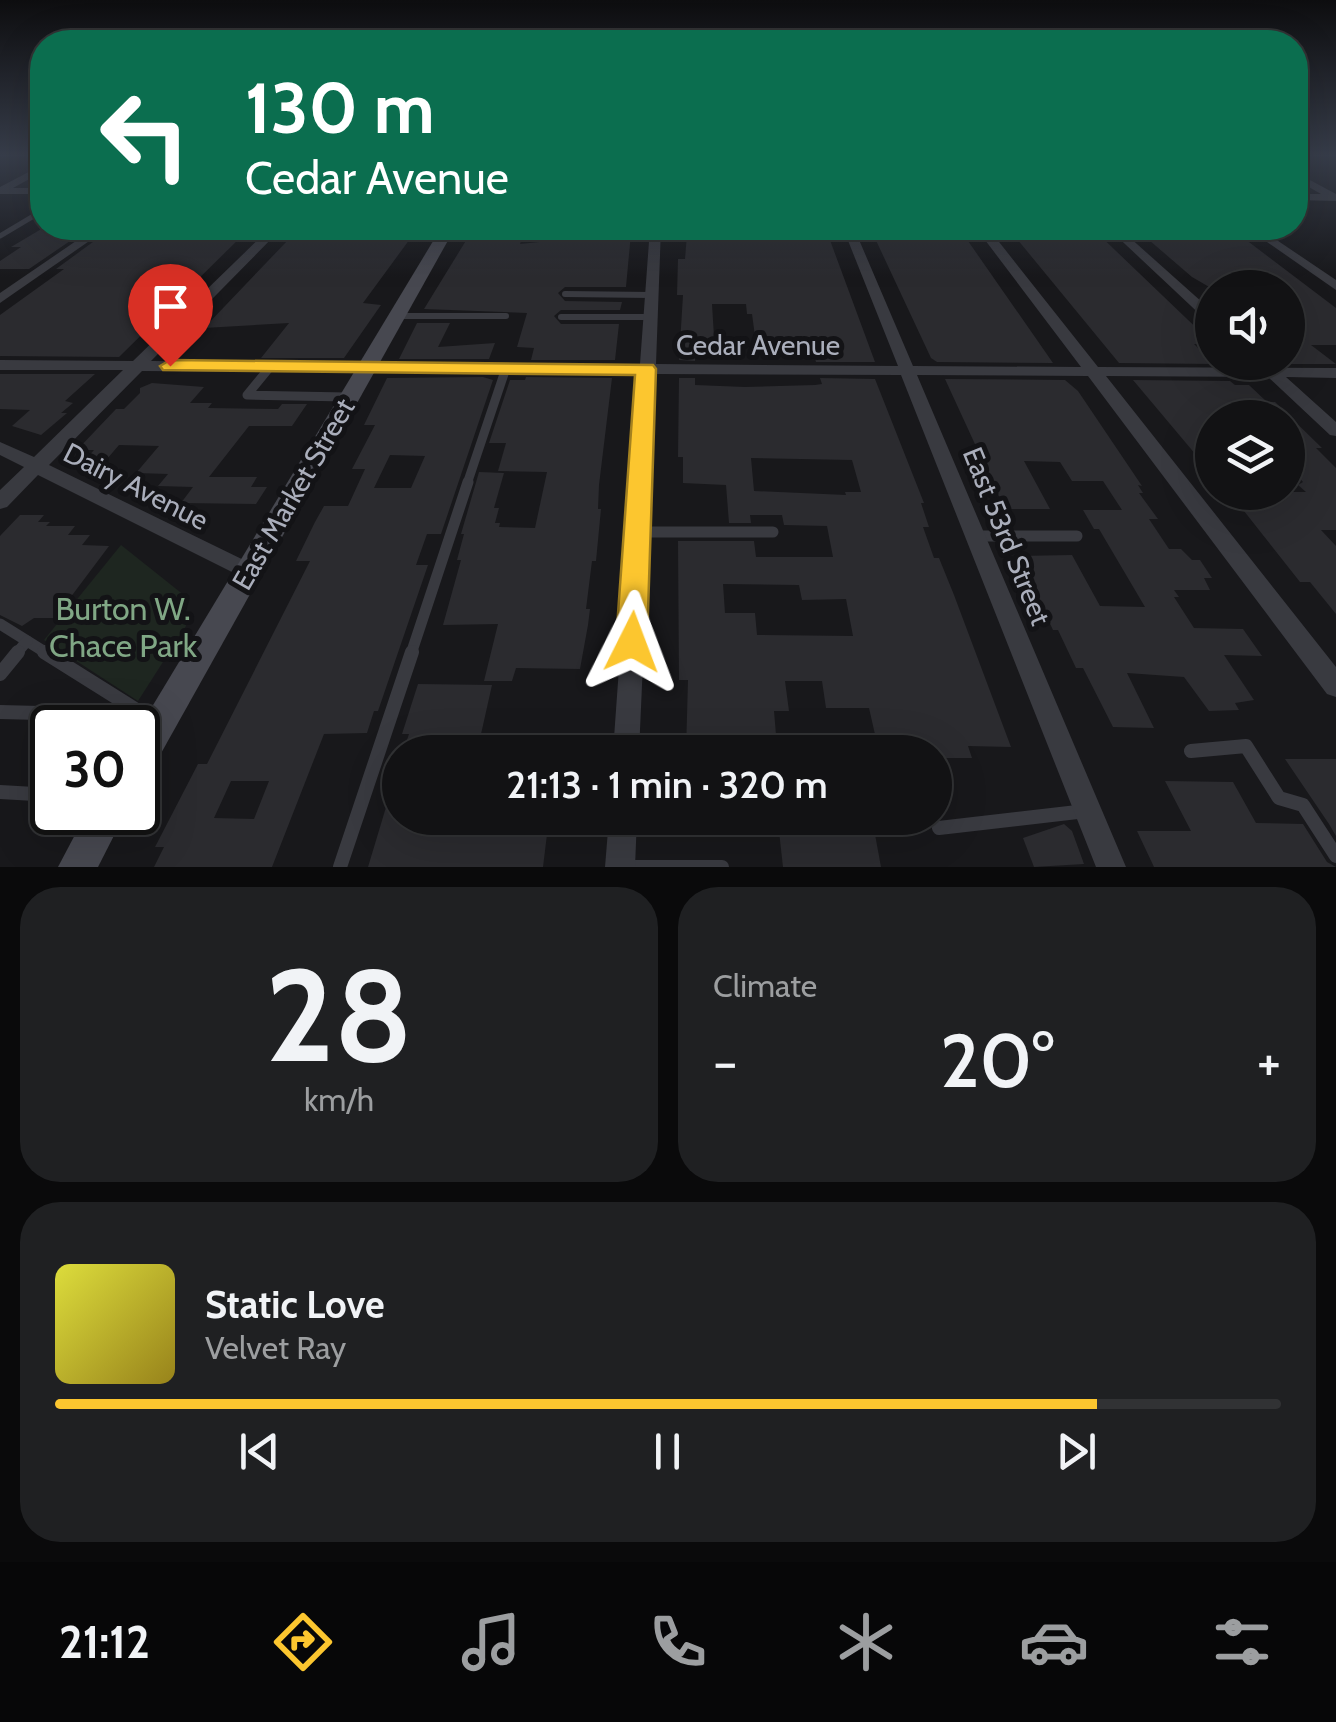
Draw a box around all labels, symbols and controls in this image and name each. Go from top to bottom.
text: 130 m [245,65,435,151]
icon: left [80,70,210,200]
text: Cedar Avenue [245,151,509,205]
pin [128,264,213,367]
map controls [1195,270,1305,510]
button: sound [1195,270,1305,380]
icon: arrive [143,279,198,334]
street label: Cedar Avenue [676,328,840,362]
street label: East Market Street [225,392,361,596]
button: layers [1195,400,1305,510]
street label: Dairy Avenue [58,435,214,537]
street label: East 53rd Street [956,442,1058,630]
park label: Burton W. Chace Park [49,589,198,665]
position arrow [580,590,684,694]
speed limit sign: 30 [30,705,160,835]
text: 21:13 · 1 min · 320 m [506,761,828,808]
text: 28 [265,936,413,1094]
text: Climate [713,966,817,1005]
text: 20° [940,1015,1054,1106]
text: − [713,1028,737,1095]
text: + [1257,1028,1281,1095]
text: km/h [304,1080,374,1119]
text: Static Love [205,1281,384,1328]
text: Velvet Ray [205,1328,346,1367]
icon: previous [232,1424,287,1479]
icon: pause [640,1424,695,1479]
icon: next [1049,1424,1104,1479]
icon: directions [268,1607,338,1677]
icon: music [456,1607,526,1677]
icon: phone [643,1607,713,1677]
icon: climate [831,1607,901,1677]
icon: car [1019,1607,1089,1677]
icon: filters [1207,1607,1277,1677]
text: 21:12 [59,1615,150,1669]

